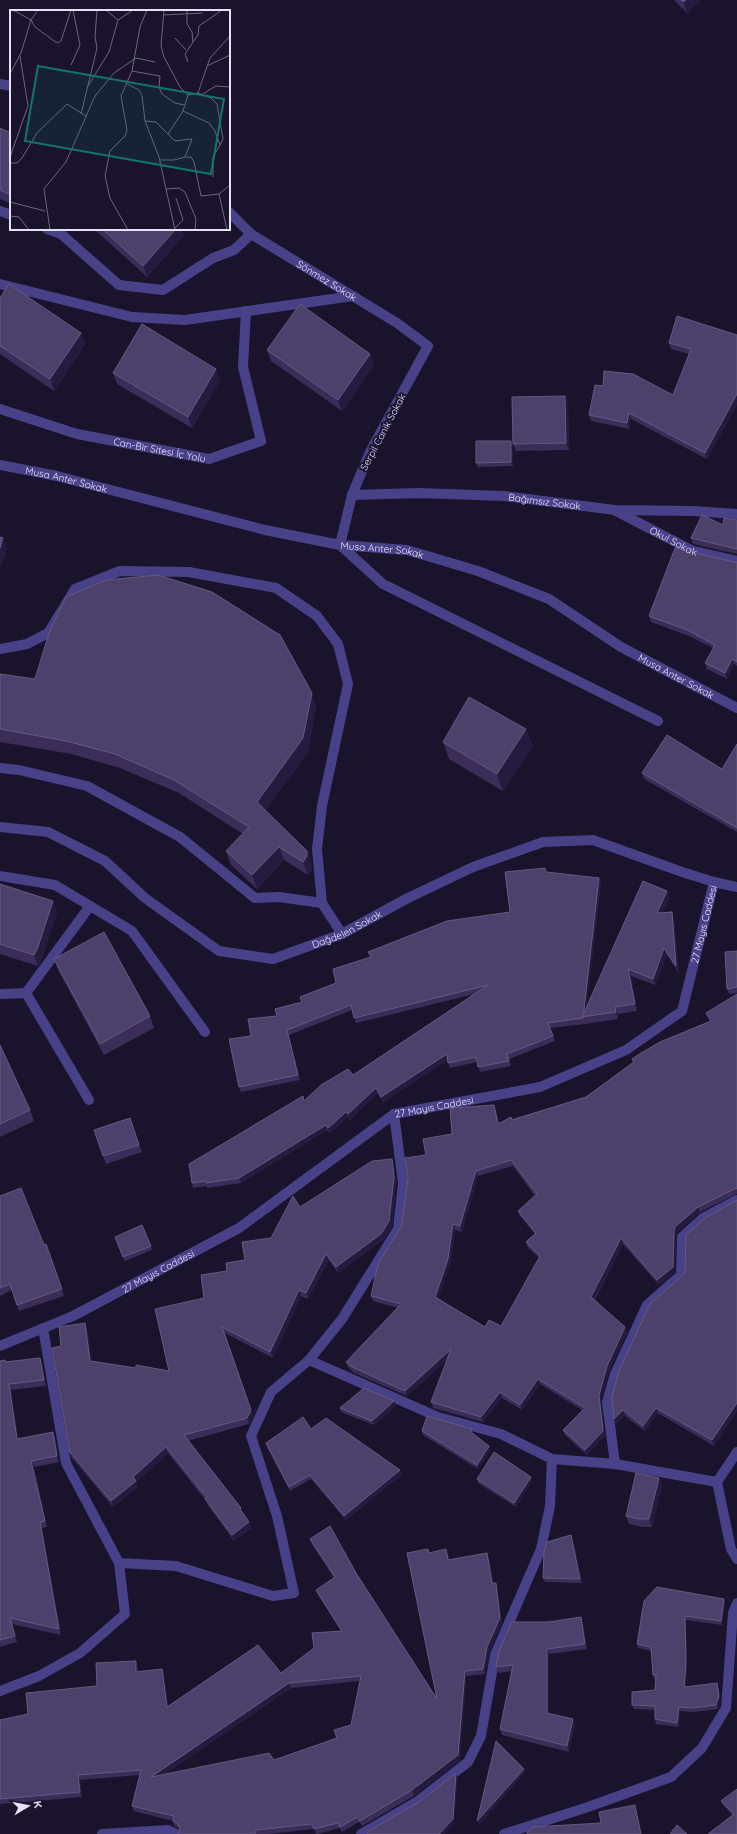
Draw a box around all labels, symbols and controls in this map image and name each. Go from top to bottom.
inset map [10,10,230,230]
street label: Sönmez Sokak [294,257,359,304]
street label: Serpil Canik Sokak [357,391,409,473]
street label: Can-Bir Sitesi İç Yolu [112,435,207,465]
street label: Musa Anter Sokak [24,464,109,495]
street label: Bağımsız Sokak [508,490,582,512]
street label: Okul Sokak [648,523,699,558]
street label: Musa Anter Sokak [340,539,425,561]
street label: Musa Anter Sokak [636,651,716,701]
street label: 27 Mayıs Caddesi [688,884,719,965]
street label: Dağdelen Sokak [310,907,384,951]
street label: 27 Mayıs Caddesi [394,1093,475,1120]
street label: 27 Mayıs Caddesi [119,1247,196,1295]
north arrow [8,1786,48,1826]
text: K [30,1799,45,1809]

